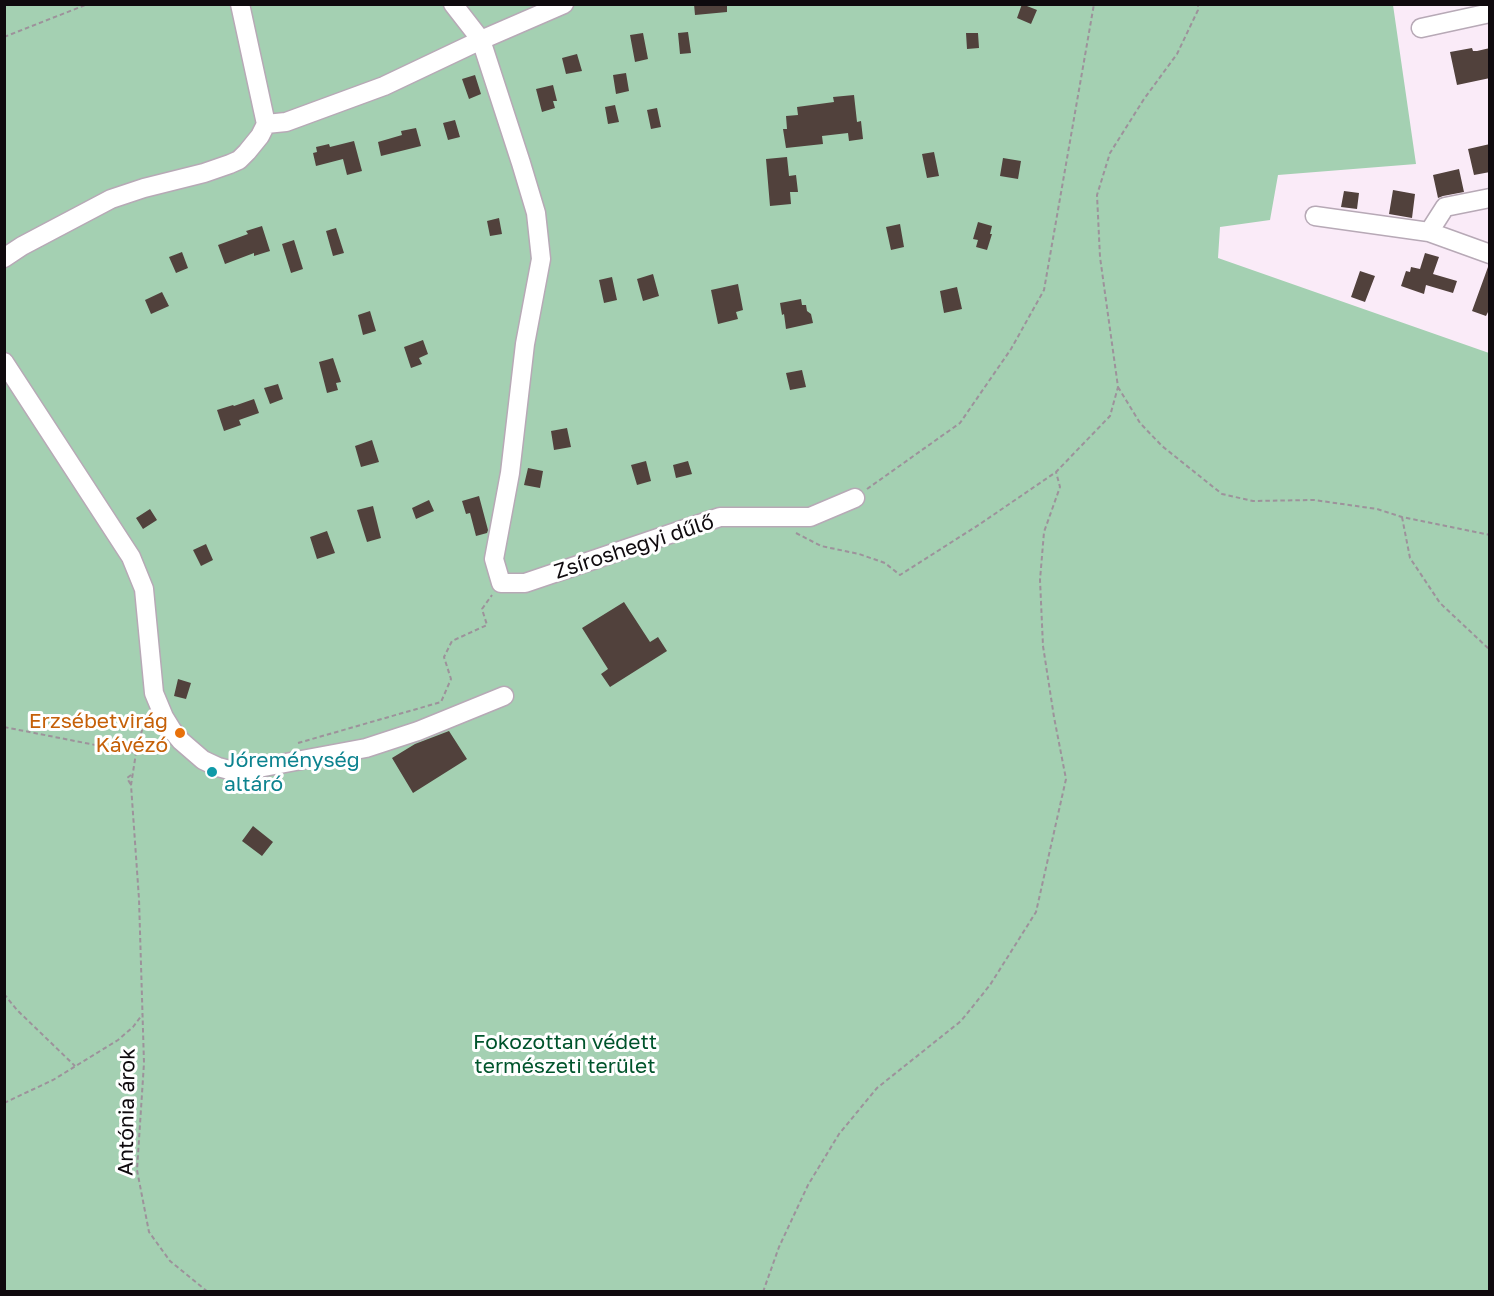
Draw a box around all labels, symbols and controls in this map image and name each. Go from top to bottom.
street label: Zsíroshegyi dűlő [551,509,717,585]
place label: Erzsébetvirág Kávézó [29,708,168,758]
marker: Erzsébetvirág Kávézó [173,726,187,740]
place label: Jóreménység altáró [224,747,360,797]
marker: Jóreménység altáró [205,765,219,779]
park label: Fokozottan védett természeti terület [473,1029,657,1079]
street label: Antónia árok [113,1048,141,1176]

